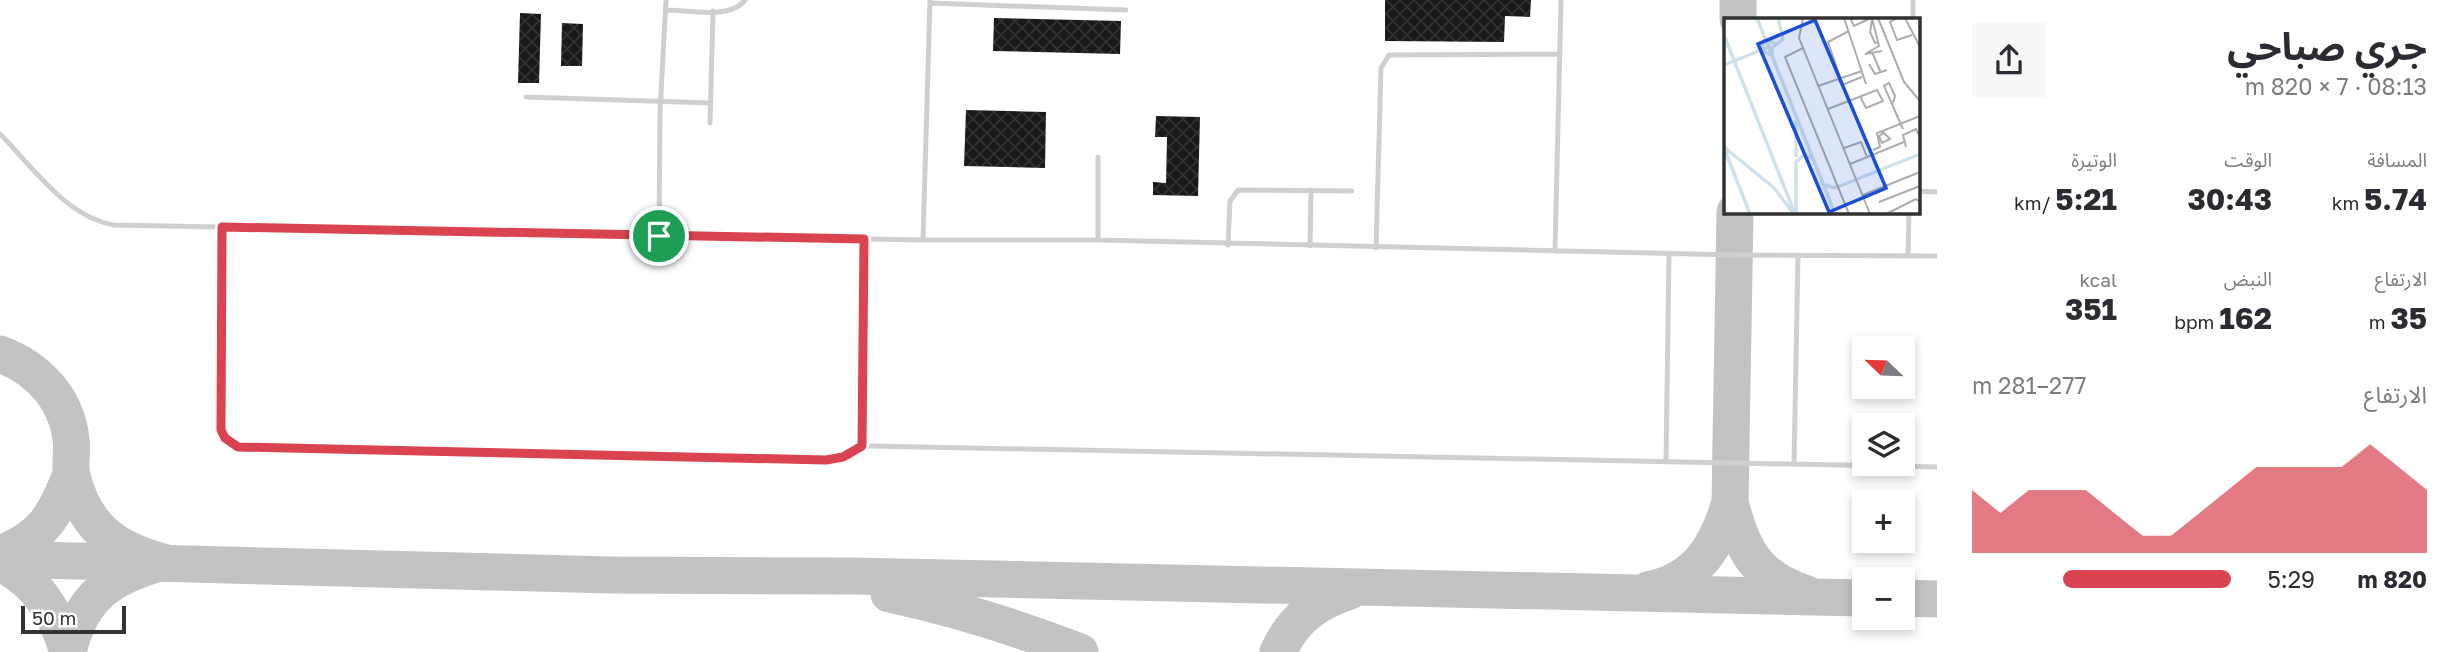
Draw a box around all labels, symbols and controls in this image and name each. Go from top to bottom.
inset map [1724,18,1920,214]
button: share [1972,23,2046,97]
text: جري صباحي [2227,23,2427,68]
text: 08:13 · 7 × 820 m [2245,72,2427,100]
text: الوتيرة [2071,148,2117,171]
text: الوقت [2224,148,2272,171]
text: المسافة [2367,148,2427,171]
text: 5:21 [2055,181,2117,217]
text: 30:43 [2188,181,2272,217]
text: 5.74 [2364,181,2427,217]
text: /km [2014,191,2055,214]
text: km [2332,191,2364,214]
pin [629,206,689,266]
icon: arrive [640,217,678,255]
text: النبض [2224,267,2272,290]
text: الارتفاع [2375,267,2427,290]
text: kcal [2079,268,2117,291]
text: 351 [2065,291,2117,327]
text: 162 [2219,300,2272,336]
text: 35 [2390,300,2427,336]
text: bpm [2174,310,2219,333]
text: m [2369,310,2390,333]
north arrow [1852,336,1914,399]
map controls [1852,336,1915,630]
text: 277–281 m [1972,371,2087,399]
text: الارتفاع [2364,380,2427,408]
button: layers [1852,413,1915,476]
button: + [1852,490,1915,553]
text: 5:29 [2268,565,2315,593]
text: 820 m [2357,565,2427,593]
button: − [1852,567,1915,630]
scale bar [21,603,126,635]
text: 50 m [32,606,76,629]

